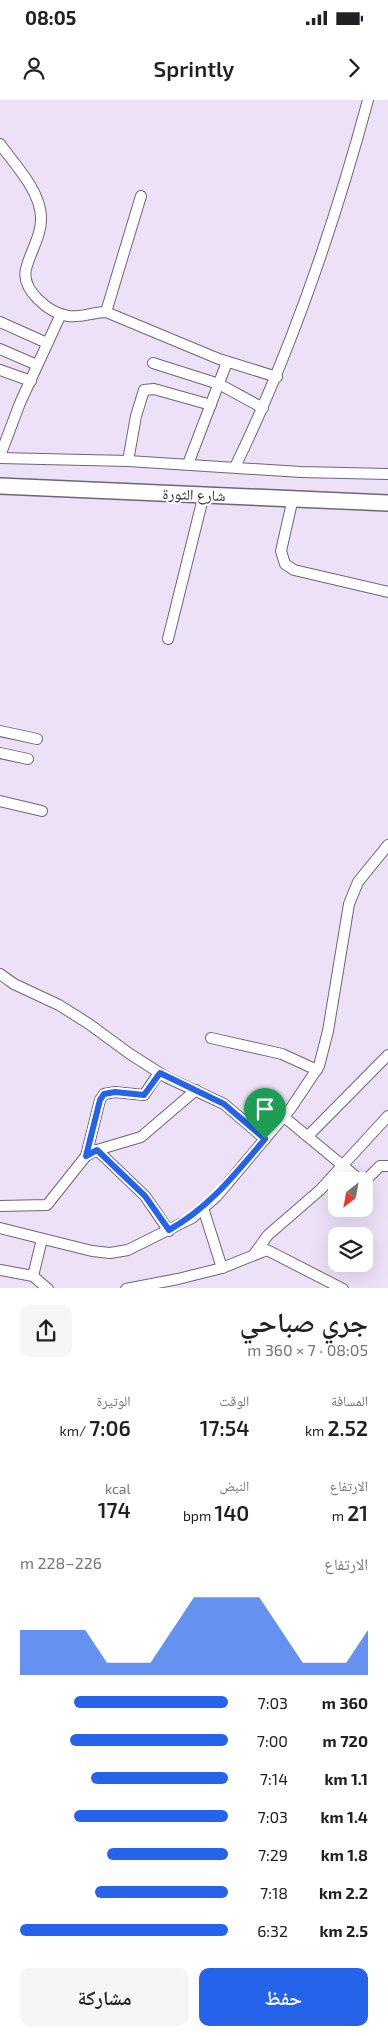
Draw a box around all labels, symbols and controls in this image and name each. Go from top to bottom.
text: 08:05 [25,6,76,29]
icon: person [20,54,48,82]
icon: forward [340,54,368,82]
text: Sprintly [154,55,234,81]
street label: شارع الثورة [162,484,226,506]
pin [244,1088,286,1139]
icon: arrive [251,1095,279,1123]
north arrow [328,1172,372,1218]
map controls [328,1172,373,1272]
button: layers [328,1227,373,1272]
text: جري صباحي [240,1304,368,1338]
button: share [20,1305,72,1357]
text: 08:05 · 7 × 360 m [247,1340,368,1359]
text: الوتيرة [97,1392,131,1409]
text: الوقت [219,1392,249,1409]
text: المسافة [331,1392,368,1409]
text: 7:06 [89,1415,131,1440]
text: 17:54 [200,1415,249,1440]
text: 2.52 [327,1415,368,1440]
text: /km [60,1422,89,1439]
text: km [305,1422,327,1439]
text: النبض [219,1477,249,1494]
text: الارتفاع [330,1477,368,1494]
text: kcal [105,1480,131,1497]
text: 174 [98,1497,131,1522]
text: 140 [214,1500,249,1525]
text: 21 [347,1500,368,1525]
text: bpm [183,1507,214,1524]
text: m [332,1507,347,1524]
text: 226–228 m [20,1553,102,1572]
text: الارتفاع [324,1554,368,1573]
text: 7:03 [257,1693,288,1712]
text: 360 m [322,1693,368,1712]
text: 7:00 [257,1731,288,1750]
text: 720 m [323,1731,368,1750]
text: 7:14 [260,1769,288,1788]
text: 1.1 km [324,1769,368,1788]
text: 7:03 [257,1807,288,1826]
text: 1.4 km [321,1807,368,1826]
text: 7:29 [258,1845,288,1864]
text: 1.8 km [321,1845,368,1864]
text: 7:18 [260,1883,288,1902]
text: 2.2 km [319,1883,368,1902]
text: 6:32 [257,1921,288,1940]
text: 2.5 km [319,1921,368,1940]
button: مشاركة [20,1968,189,2026]
button: حفظ [199,1968,368,2026]

